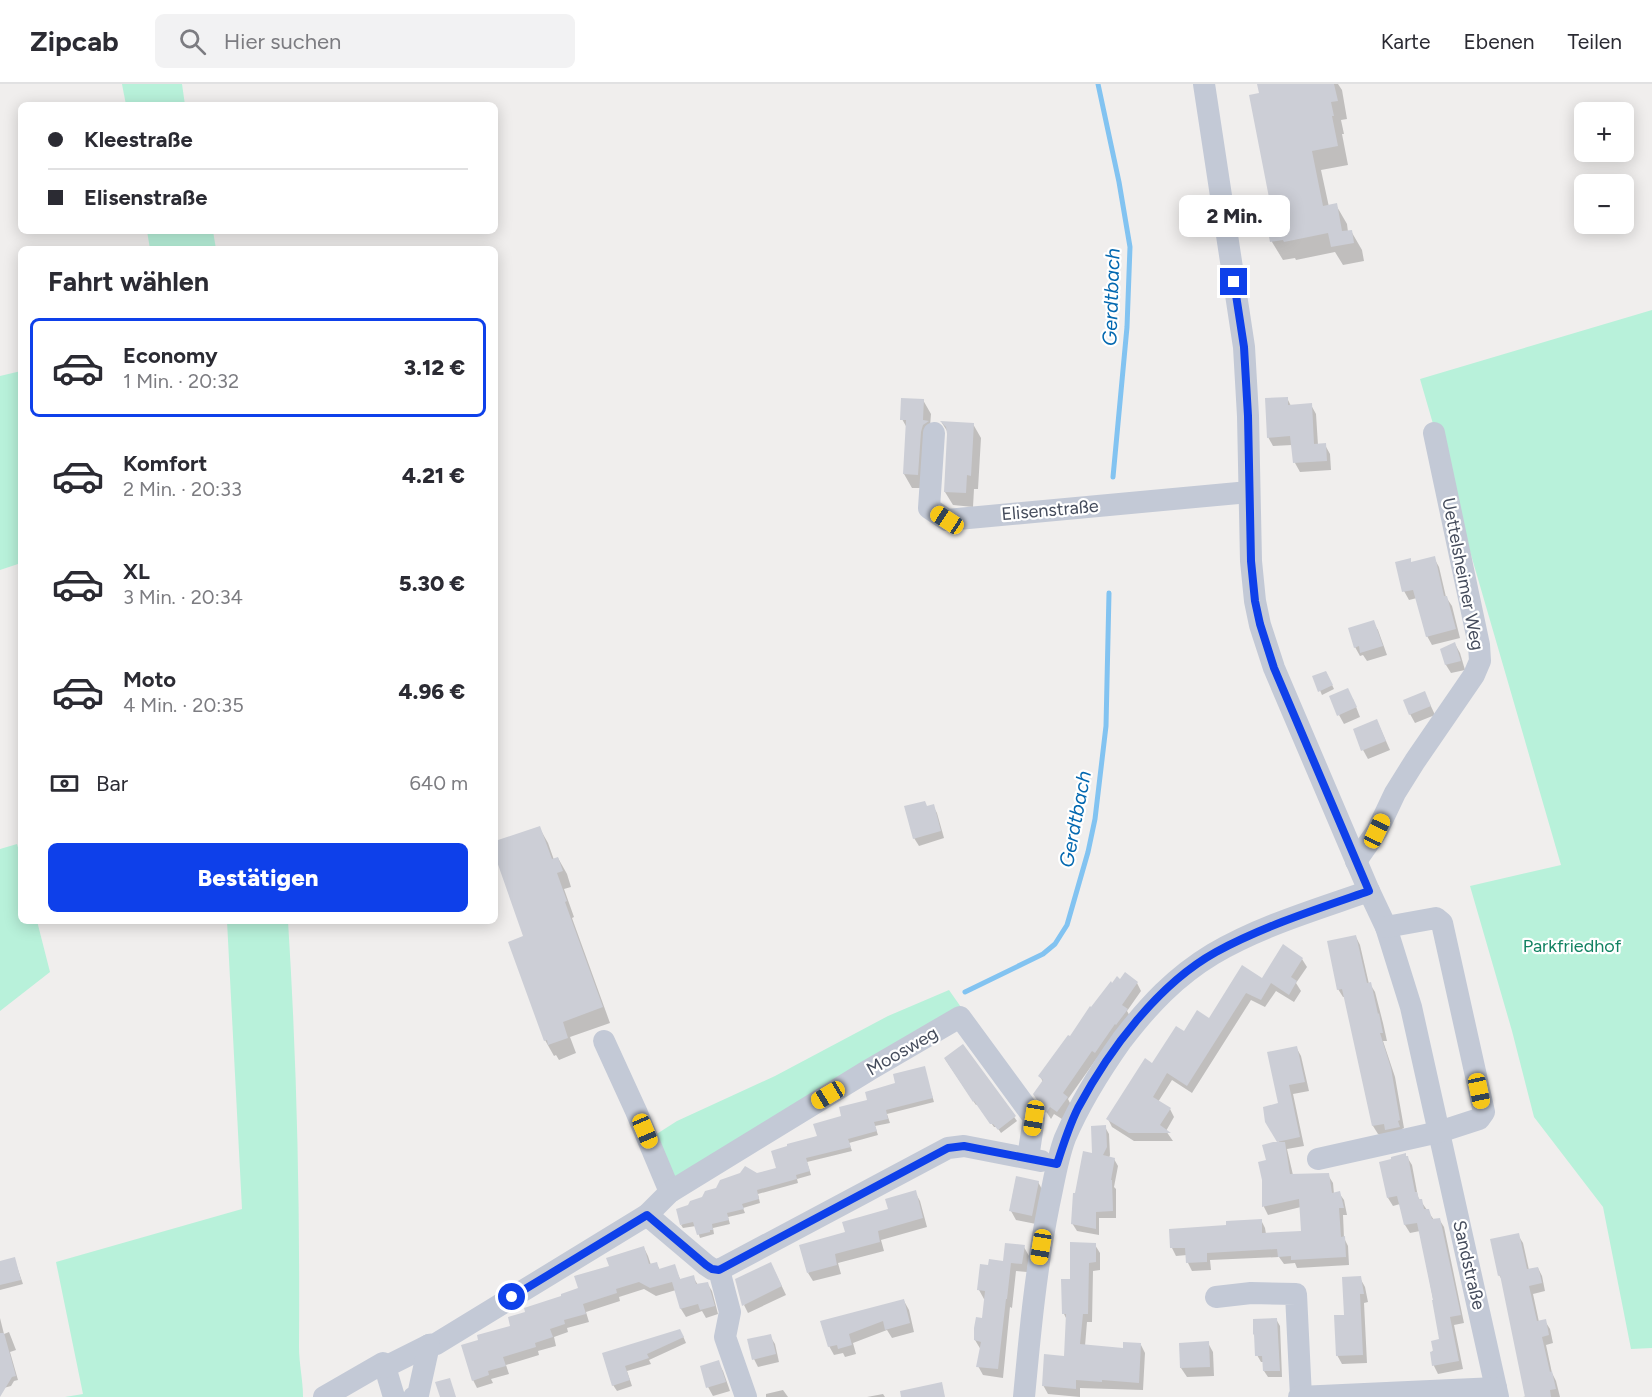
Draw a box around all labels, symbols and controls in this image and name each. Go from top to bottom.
search box [155,14,575,68]
text: Zipcab [30,24,119,58]
icon: search [176,25,209,58]
text: Hier suchen [224,28,341,55]
text: Karte [1381,29,1430,54]
text: Ebenen [1463,29,1535,54]
text: Teilen [1568,29,1622,54]
map controls [1574,102,1634,234]
button: + [1574,102,1634,162]
text: Kleestraße [84,126,193,153]
button: − [1574,174,1634,234]
text: Elisenstraße [84,184,207,211]
callout: 2 Min. [1178,195,1290,237]
text: 2 Min. [1206,204,1263,228]
water label: Gerdtbach [1097,248,1125,346]
text: Fahrt wählen [48,265,209,298]
route end [1220,268,1247,295]
icon: car [51,341,105,395]
text: Economy [123,342,218,369]
text: 3.12 € [404,354,465,381]
text: 1 Min. · 20:32 [123,369,239,393]
icon: car [51,449,105,503]
text: Komfort [123,450,207,477]
text: 4.21 € [402,462,465,489]
text: 2 Min. · 20:33 [123,477,242,501]
street label: Elisenstraße [1000,495,1100,525]
street label: Uettelsheimer Weg [1437,496,1489,652]
car [927,503,967,537]
icon: car [51,557,105,611]
text: XL [123,558,150,585]
text: 5.30 € [399,570,465,597]
text: 3 Min. · 20:34 [123,585,243,609]
icon: car [51,665,105,719]
text: Moto [123,666,176,693]
text: 4.96 € [399,678,465,705]
text: 4 Min. · 20:35 [123,693,244,717]
icon: cash [48,767,81,800]
water label: Gerdtbach [1054,769,1096,869]
text: Bar [96,770,128,797]
text: 640 m [409,771,468,795]
car [1361,811,1393,851]
button: Bestätigen [48,843,468,912]
park label: Parkfriedhof [1523,935,1622,957]
street label: Moosweg [862,1022,942,1080]
car [1466,1072,1492,1110]
car [808,1078,848,1112]
car [1022,1099,1046,1137]
car [630,1111,660,1151]
street label: Sandstraße [1448,1218,1490,1312]
car [1029,1228,1053,1266]
route start [498,1283,525,1310]

